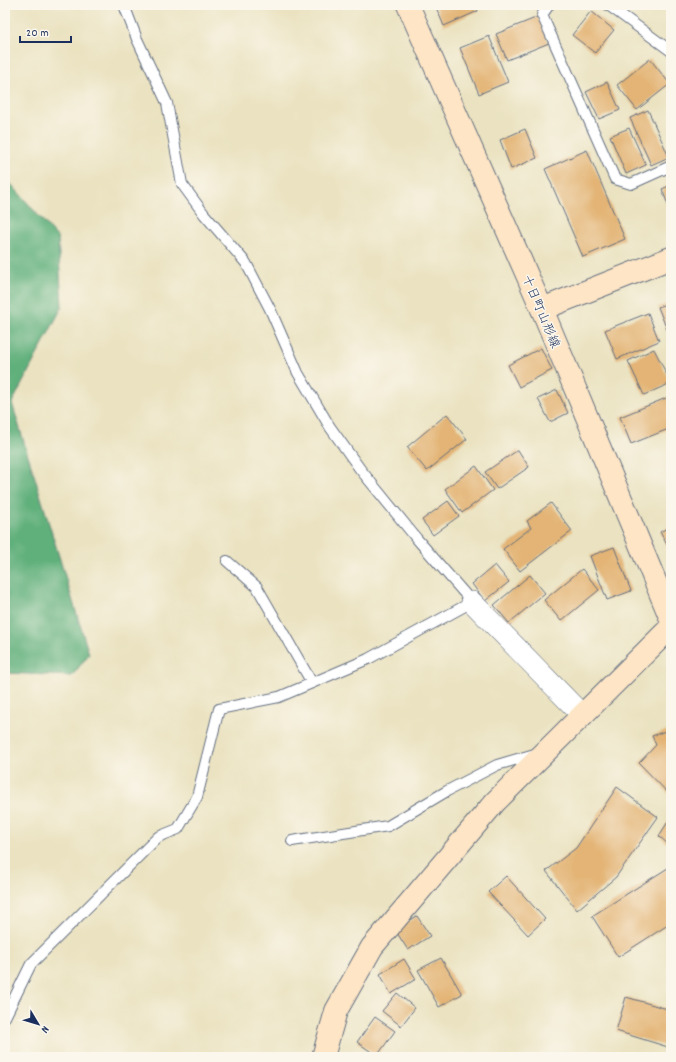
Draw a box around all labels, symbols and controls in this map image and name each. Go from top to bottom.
scale bar [20,18,71,44]
text: 20 m [26,25,49,42]
street label: 十日町山形線 [516,272,564,353]
north arrow [18,1004,58,1044]
text: N [36,1022,52,1036]

